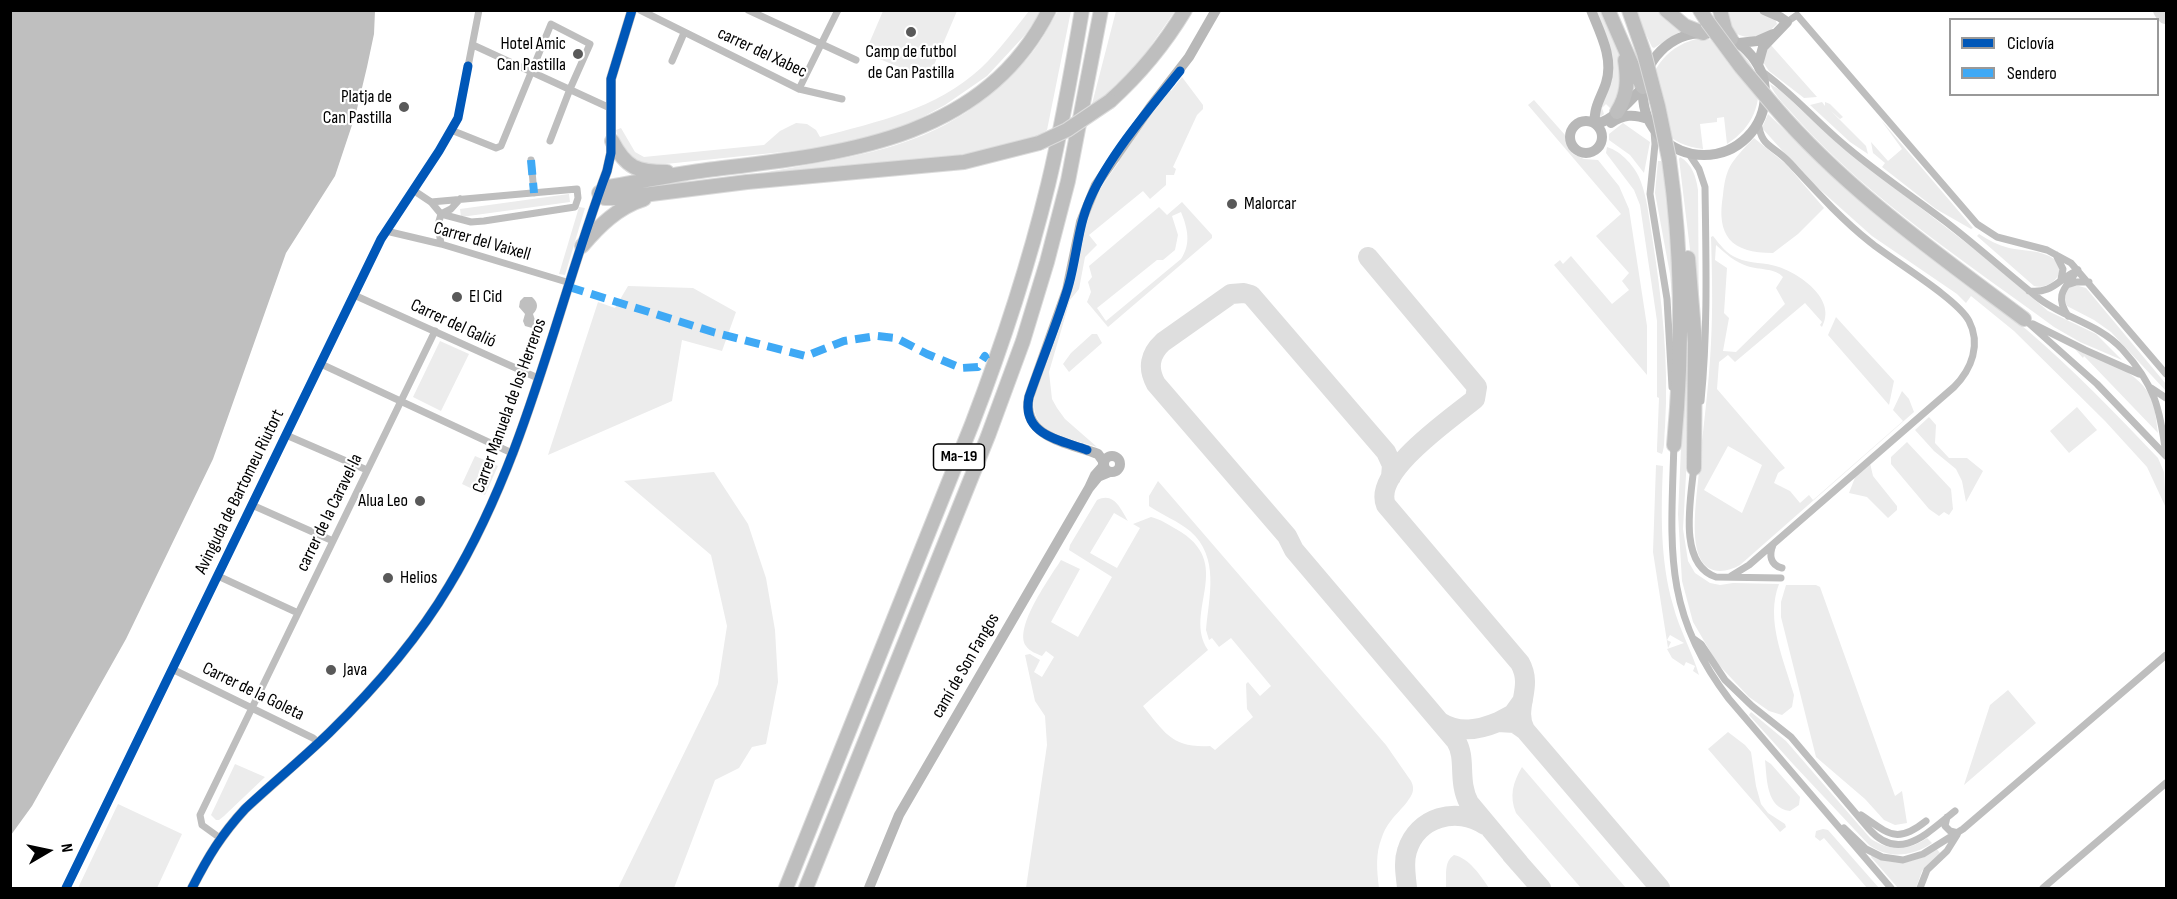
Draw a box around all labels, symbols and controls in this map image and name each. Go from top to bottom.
legend [1949,18,2159,96]
street label: carrer del Xabec [714,23,810,83]
marker: Camp de futbol de Can Pastilla [904,25,918,39]
place label: Hotel Amic Can Pastilla [497,33,566,76]
text: Ciclovía [2007,33,2054,54]
place label: Camp de futbol de Can Pastilla [865,41,957,84]
marker: Hotel Amic Can Pastilla [571,47,585,61]
text: Sendero [2007,63,2057,84]
place label: Platja de Can Pastilla [323,86,392,128]
marker: Platja de Can Pastilla [397,100,411,114]
place label: Malorcar [1244,193,1296,215]
marker: Malorcar [1225,197,1239,211]
street label: Carrer del Vaixell [431,218,533,266]
place label: El Cid [469,286,502,308]
marker: El Cid [450,290,464,304]
street label: Carrer del Galió [407,295,499,353]
street label: Carrer Manuela de los Herreros [468,316,552,496]
street label: Avinguda de Bartomeu Riutort [191,406,289,578]
road number: Ma-19 [934,444,984,470]
street label: carrer de la Caravel·la [292,451,368,575]
place label: Alua Leo [358,490,408,512]
marker: Alua Leo [413,494,427,508]
place label: Helios [400,567,437,589]
marker: Helios [381,571,395,585]
street label: camí de Son Fangos [927,610,1005,722]
street label: Carrer de la Goleta [198,658,308,726]
place label: Java [343,659,367,681]
marker: Java [324,663,338,677]
north arrow [18,821,78,881]
text: N [56,842,76,854]

